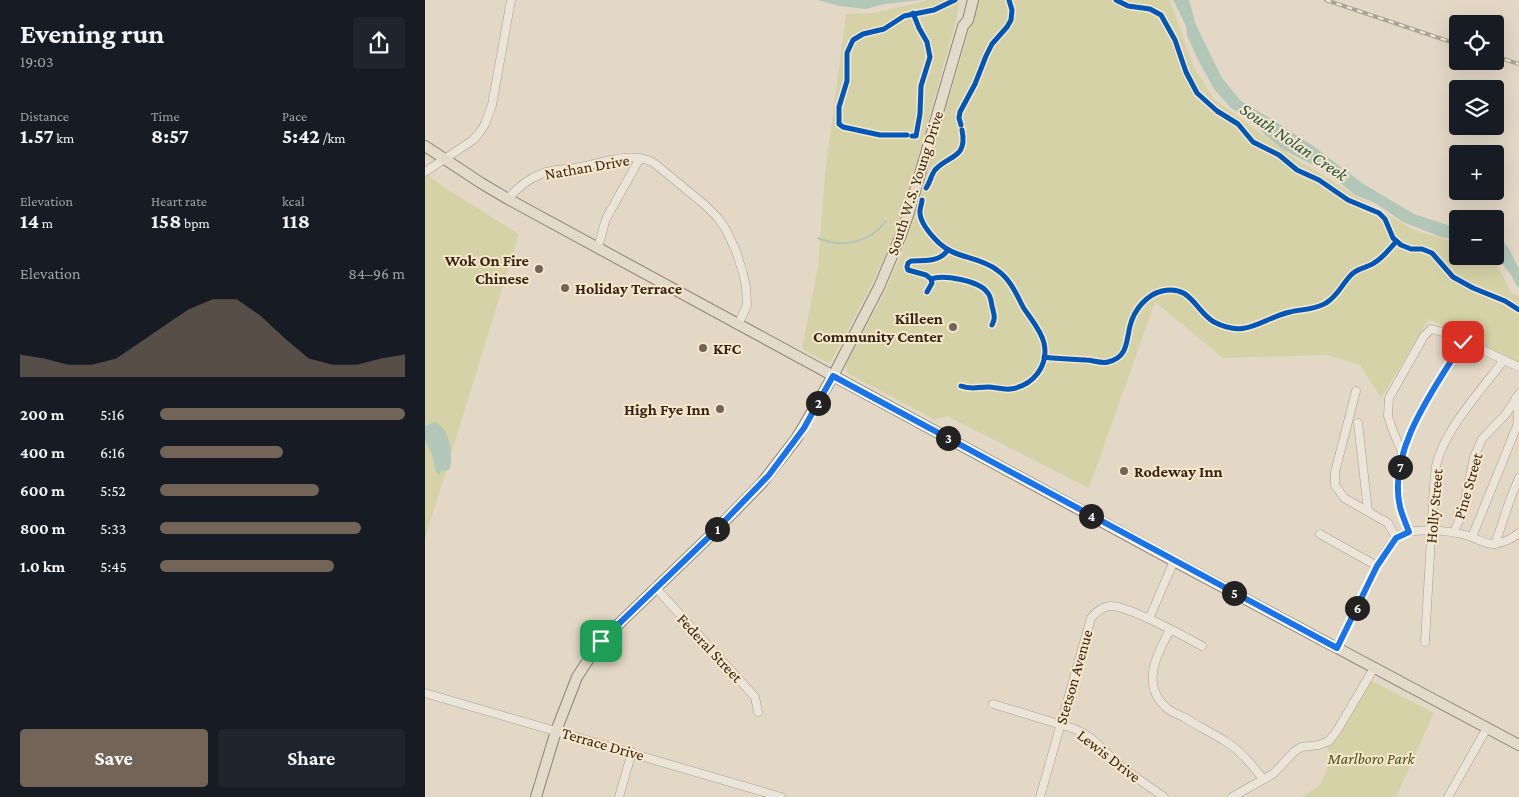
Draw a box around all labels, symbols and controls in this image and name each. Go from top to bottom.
map controls [1449,15,1504,265]
button: locate [1449,15,1504,70]
button: share [353,17,405,69]
text: Evening run [20,18,164,49]
text: 19:03 [20,53,54,70]
button: layers [1449,80,1504,135]
water label: South Nolan Creek [1236,99,1352,186]
text: Distance [20,108,69,124]
text: Time [151,108,180,124]
text: Pace [282,108,307,124]
street label: South W.S. Young Drive [884,109,947,258]
text: 1.57 [20,124,54,148]
text: 8:57 [151,124,189,148]
text: 5:42 [282,124,320,148]
text: km [54,130,74,146]
text: /km [320,130,346,146]
button: + [1449,145,1504,200]
street label: Nathan Drive [543,151,631,183]
text: Elevation [20,193,73,209]
text: Heart rate [151,193,207,209]
text: kcal [282,193,305,209]
text: 14 [20,209,39,233]
text: 158 [151,209,181,233]
text: 118 [282,209,310,233]
button: − [1449,210,1504,265]
text: m [39,215,53,231]
text: bpm [181,215,210,231]
place label: Wok On Fire Chinese [444,252,530,287]
marker: Wok On Fire Chinese [533,263,545,275]
text: Elevation [20,265,81,282]
text: 84–96 m [348,265,405,282]
place label: Holiday Terrace [575,280,683,297]
marker: Holiday Terrace [559,282,571,294]
place label: Killeen Community Center [813,310,944,345]
marker: Killeen Community Center [947,321,959,333]
pin [1442,321,1484,363]
icon: check [1449,328,1477,356]
place label: KFC [713,340,741,357]
marker: KFC [697,342,709,354]
pin: 2 [805,390,831,416]
text: 2 [815,395,822,411]
place label: High Fye Inn [624,401,710,418]
marker: High Fye Inn [714,403,726,415]
text: 200 m [20,406,64,423]
text: 5:16 [100,406,125,423]
pin: 3 [935,426,961,450]
text: 3 [945,430,952,446]
text: 400 m [20,444,65,461]
text: 6:16 [100,444,125,461]
street label: Pine Street [1450,450,1486,521]
pin: 7 [1387,454,1413,480]
text: 7 [1397,459,1404,475]
place label: Rodeway Inn [1134,463,1223,480]
marker: Rodeway Inn [1118,465,1130,477]
street label: Holly Street [1422,467,1447,544]
text: 600 m [20,482,65,499]
text: 5:52 [100,482,126,499]
pin: 4 [1079,504,1103,528]
text: 4 [1088,508,1095,524]
pin: 1 [705,516,729,542]
text: 800 m [20,520,65,537]
text: 5:33 [100,520,126,537]
text: 1 [715,521,720,537]
text: 1.0 km [20,558,65,575]
text: 5:45 [100,558,127,575]
pin: 5 [1221,580,1247,606]
text: 5 [1231,585,1238,601]
pin: 6 [1345,596,1369,620]
text: 6 [1354,600,1361,616]
street label: Federal Street [674,610,747,686]
pin [580,620,622,662]
icon: arrive [587,627,615,655]
street label: Stetson Avenue [1052,628,1096,726]
street label: Terrace Drive [560,724,646,764]
street label: Lewis Drive [1074,726,1144,786]
button: Save [20,729,208,787]
button: Share [218,729,405,787]
park label: Marlboro Park [1327,750,1416,767]

